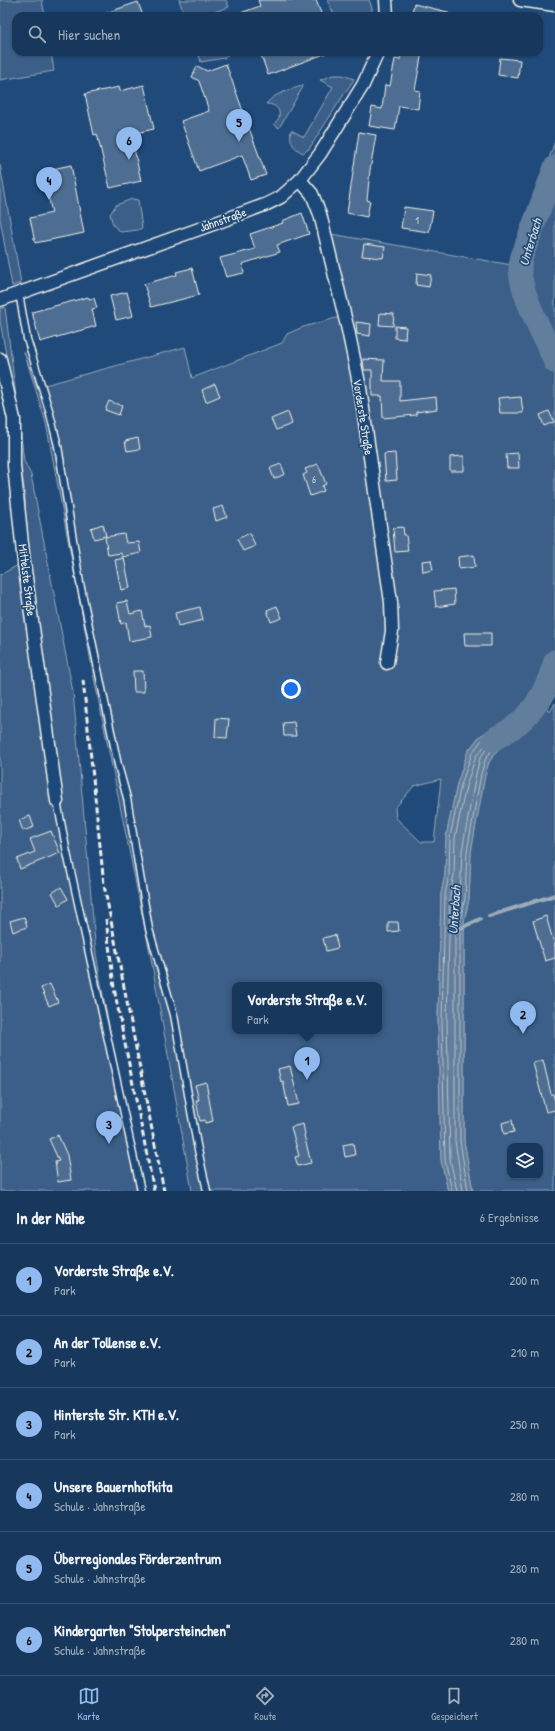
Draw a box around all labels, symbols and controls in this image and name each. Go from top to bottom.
search box [12,12,543,56]
icon: search [26,23,48,45]
text: Hier suchen [58,24,120,45]
pin: 5 [226,109,252,142]
pin: 6 [116,127,142,160]
pin: 4 [36,167,62,200]
street label: Jahnstraße [197,203,249,236]
house number: 1 [415,214,419,227]
water label: Unterbach [514,215,546,268]
street label: Vorderste Straße [349,378,378,456]
house number: 6 [312,473,316,486]
street label: Mittelste Straße [15,543,40,617]
your location [281,679,301,699]
water label: Unterbach [443,884,465,935]
popup [232,982,382,1034]
text: Vorderste Straße e.V. [247,989,367,1010]
pin: 2 [510,1001,536,1034]
text: Park [247,1010,269,1028]
pin: 1 [294,1047,320,1080]
pin: 3 [96,1111,122,1144]
map controls [507,1143,543,1179]
button: layers [507,1143,543,1179]
text: In der Nähe [16,1206,85,1229]
text: 6 Ergebnisse [480,1208,539,1226]
text: Vorderste Straße e.V. [54,1260,174,1281]
text: 1 [27,1271,31,1289]
text: 200 m [509,1271,539,1289]
text: Park [54,1281,76,1299]
text: An der Tollense e.V. [54,1332,161,1353]
text: 2 [26,1343,32,1361]
text: 210 m [511,1343,539,1361]
text: Park [54,1353,76,1371]
text: Hinterste Str. KTH e.V. [54,1404,179,1425]
text: 3 [26,1415,32,1433]
text: 250 m [510,1415,539,1433]
text: Park [54,1425,76,1443]
text: Unsere Bauernhofkita [54,1476,172,1497]
text: 4 [27,1487,31,1505]
text: 280 m [510,1487,539,1505]
text: Schule · Jahnstraße [54,1497,146,1515]
text: Überregionales Förderzentrum [54,1548,221,1569]
text: 5 [26,1559,32,1577]
text: 280 m [510,1559,539,1577]
text: Schule · Jahnstraße [54,1569,146,1587]
text: Kindergarten "Stolpersteinchen" [54,1620,231,1641]
text: 6 [26,1631,32,1649]
text: 280 m [510,1631,539,1649]
text: Schule · Jahnstraße [54,1641,146,1659]
tab: Karte [77,1685,100,1723]
tab: Route [254,1685,276,1723]
tab: Gespeichert [431,1685,478,1723]

